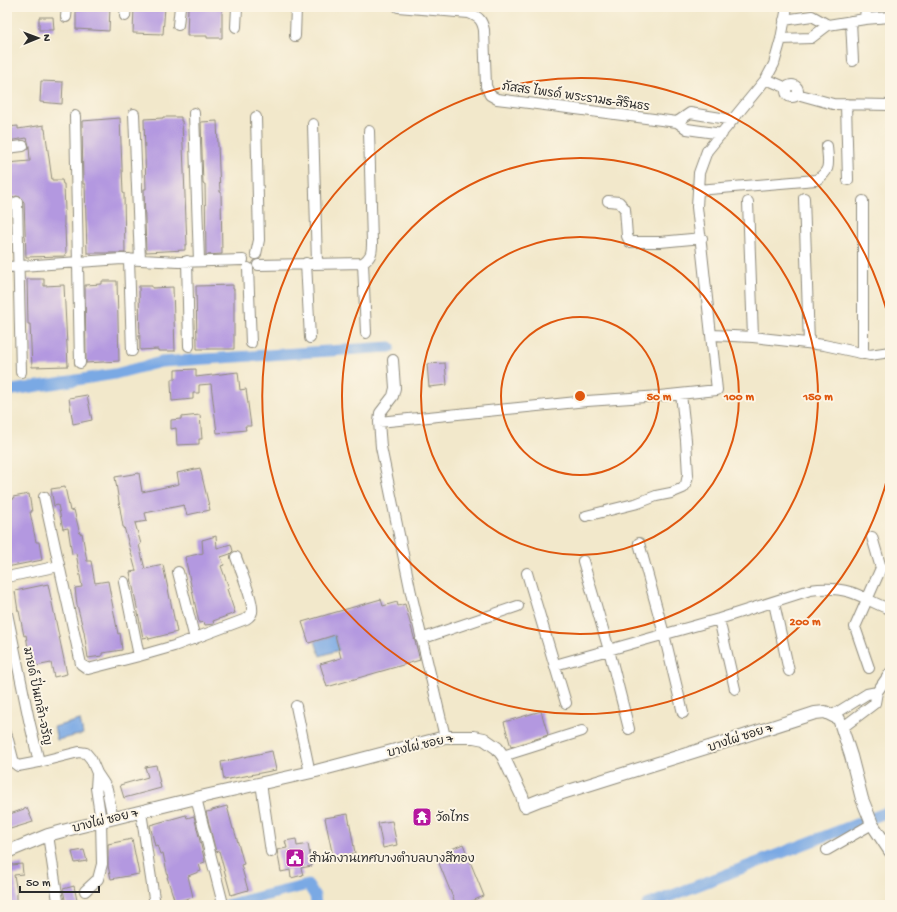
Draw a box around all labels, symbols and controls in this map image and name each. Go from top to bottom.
north arrow [18,18,58,58]
text: N [40,34,52,42]
street label: ภัสสร ไพรด์ พระราม5-สิรินธร [501,78,651,115]
centre of rings [573,389,587,403]
text: 50 m [647,391,672,405]
text: 100 m [723,391,754,405]
text: 150 m [802,391,833,405]
text: 200 m [790,616,821,630]
street label: มายด์ ปิ่นเกล้า-จรัญ [19,645,59,747]
street label: บางไผ่ ซอย 7 [706,719,775,756]
street label: บางไผ่ ซอย 7 [386,730,455,761]
street label: บางไผ่ ซอย 7 [71,804,140,837]
temple icon: วัดไทร [411,806,433,828]
place label: วัดไทร [436,809,469,826]
public building icon: สำนักงานเทศบางตำบลบางสีทอง [284,847,306,869]
place label: สำนักงานเทศบางตำบลบางสีทอง [309,851,475,867]
scale bar [20,868,99,894]
text: 50 m [26,877,51,891]

